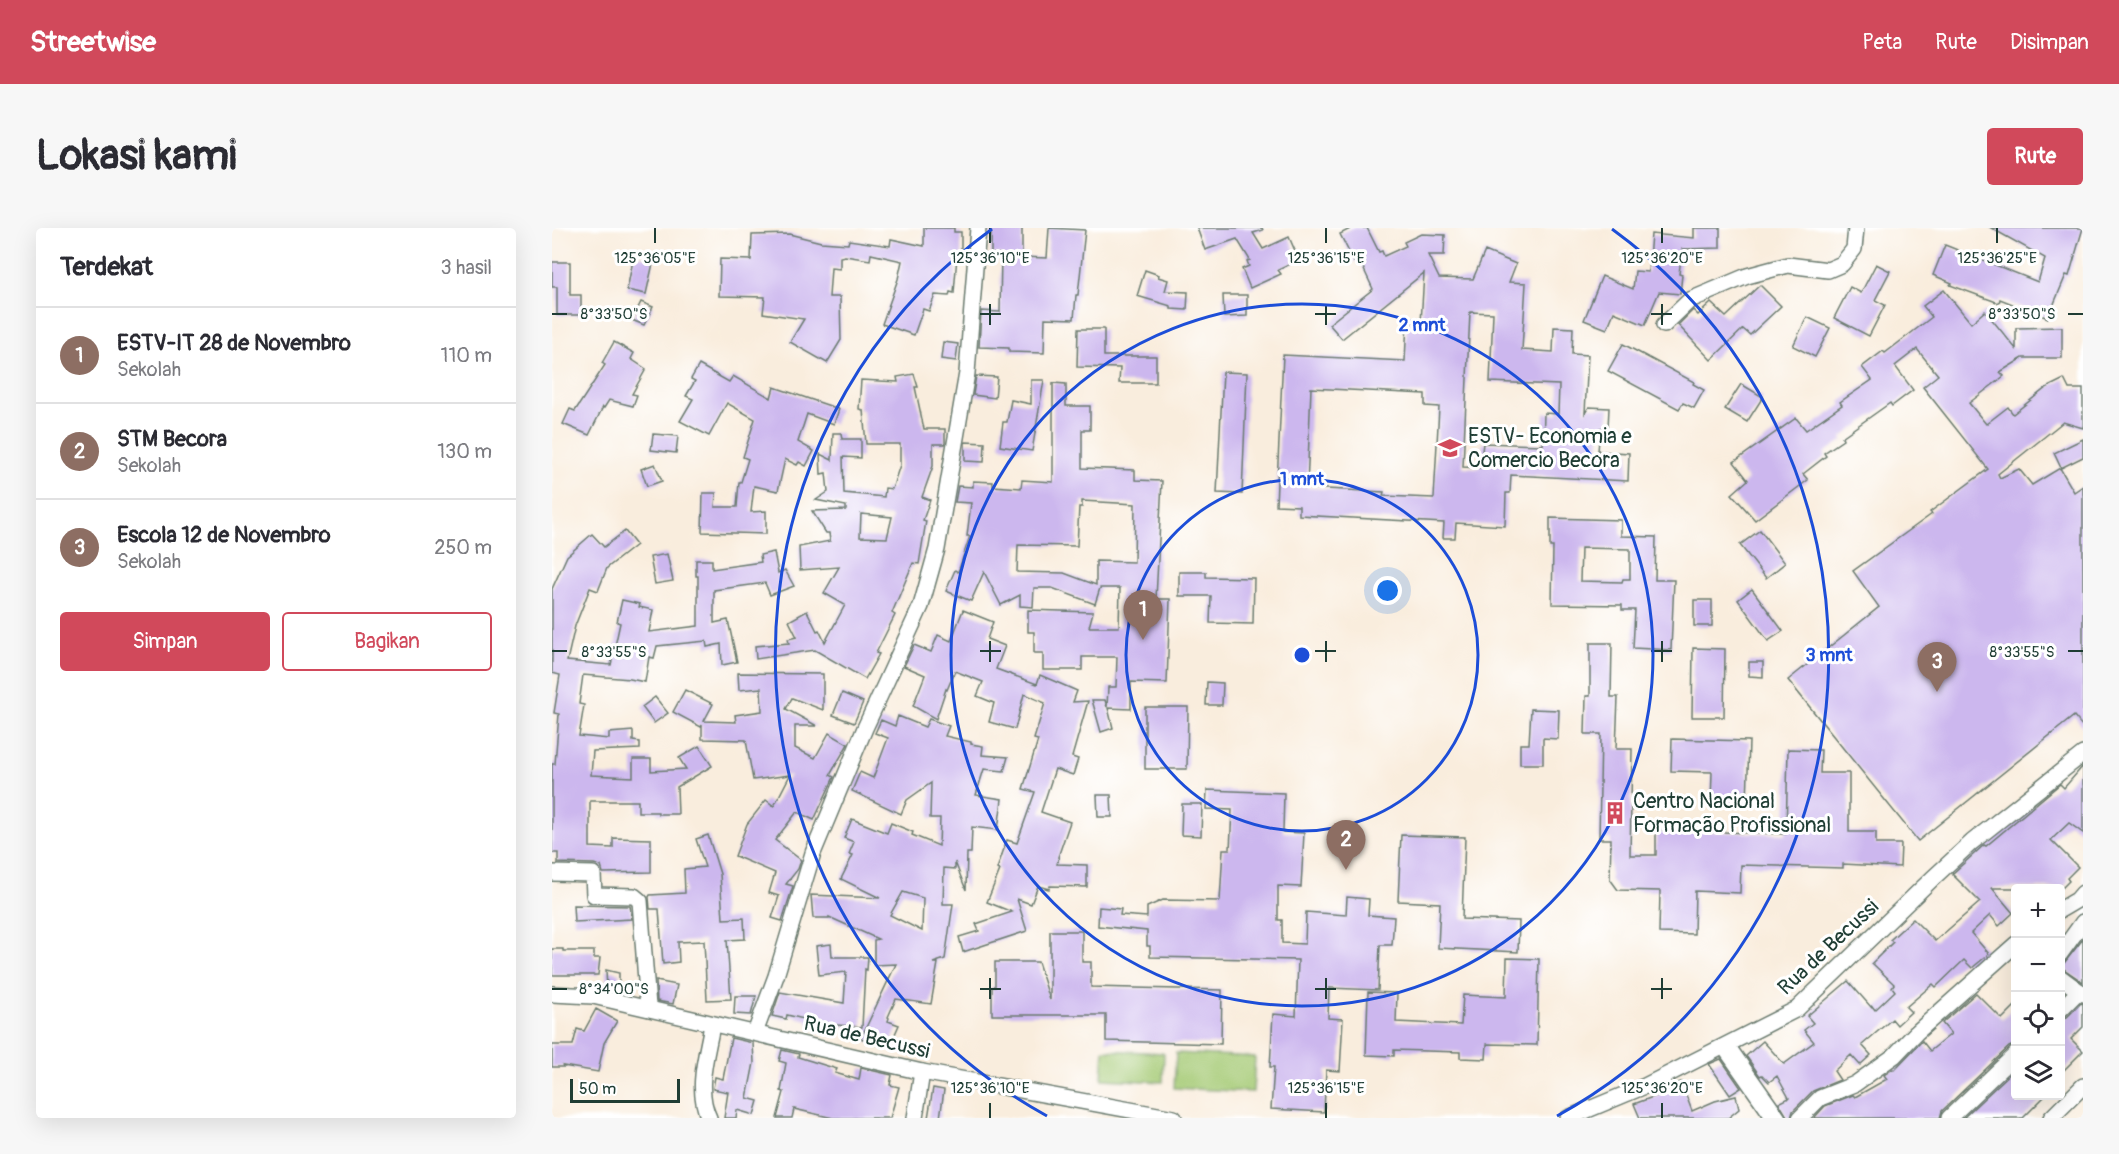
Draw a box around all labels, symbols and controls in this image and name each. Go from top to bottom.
text: Streetwise [30,25,156,60]
text: Peta [1862,29,1902,56]
text: Rute [1935,29,1977,56]
text: Disimpan [2010,29,2089,56]
button: Rute [1987,128,2083,185]
text: Lokasi kami [36,130,236,182]
text: 125°36'05"E [614,249,696,268]
text: 125°36'10"E [950,249,1030,268]
text: 125°36'15"E [1288,249,1365,268]
text: 125°36'20"E [1621,249,1703,268]
text: 125°36'25"E [1957,249,2037,268]
text: Terdekat [60,251,153,283]
text: 3 hasil [441,255,492,280]
text: 8°33'50"S [580,305,648,324]
text: 8°33'50"S [1988,305,2056,324]
text: 2 mnt [1398,314,1446,337]
text: ESTV-IT 28 de Novembro [117,329,351,357]
text: 1 [76,343,83,368]
text: 110 m [441,343,492,368]
text: Sekolah [117,357,181,382]
place label: ESTV- Economia e Comercio Becora [1468,423,1632,474]
text: STM Becora [117,425,227,453]
school or university icon: ESTV- Economia e Comercio Becora [1437,435,1463,461]
text: 2 [74,439,85,464]
text: 130 m [437,439,492,464]
text: Sekolah [117,453,181,478]
text: 1 mnt [1280,468,1325,491]
text: Escola 12 de Novembro [117,521,331,549]
text: 3 [74,535,85,560]
text: 250 m [434,535,492,560]
text: Sekolah [117,549,181,574]
your location [1373,576,1402,605]
pin: 1 [1124,590,1162,640]
button: Simpan [60,612,270,671]
button: Bagikan [282,612,492,671]
pin: 3 [1918,642,1956,692]
text: 8°33'55"S [582,643,646,662]
text: 8°33'55"S [1990,643,2054,662]
text: 3 mnt [1805,644,1853,667]
centre of rings [1292,645,1312,665]
place label: Centro Nacional Formação Profissional [1633,788,1831,839]
building icon: Centro Nacional Formação Profissional [1602,800,1628,826]
pin: 2 [1326,820,1366,870]
map controls [2011,884,2065,1100]
button: + [2011,884,2065,938]
street label: Rua de Becussi [1772,894,1885,1001]
button: − [2011,938,2065,992]
text: 8°34'00"S [579,980,649,999]
button: locate [2011,992,2065,1046]
street label: Rua de Becussi [801,1010,933,1065]
button: layers [2011,1046,2065,1100]
scale bar [570,1076,680,1104]
text: 50 m [579,1079,616,1099]
text: 125°36'10"E [950,1079,1030,1098]
text: 125°36'15"E [1288,1079,1365,1098]
text: 125°36'20"E [1621,1079,1703,1098]

